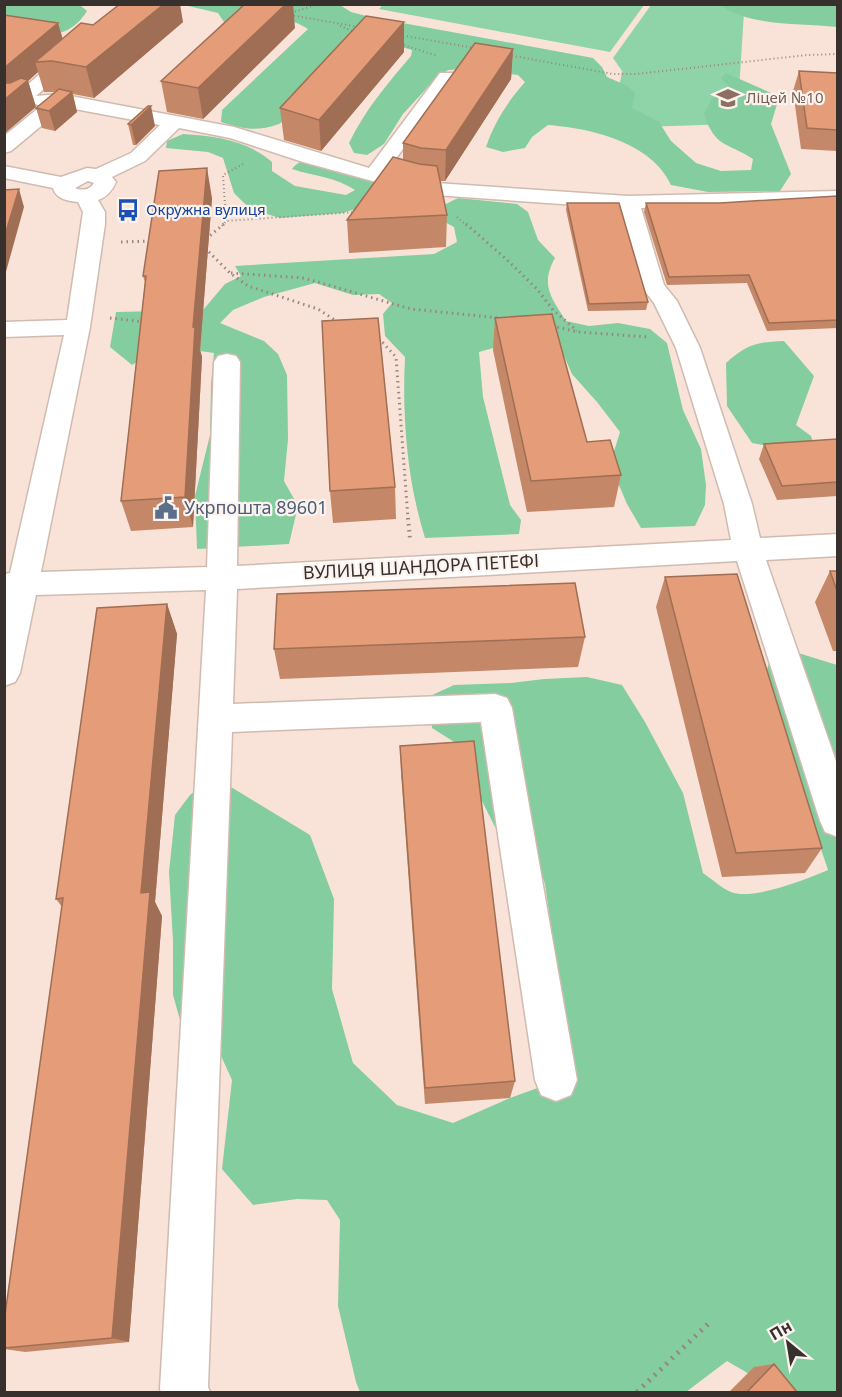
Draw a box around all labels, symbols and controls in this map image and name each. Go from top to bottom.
school or university icon: Ліцей №10 [715,85,741,111]
place label: Ліцей №10 [746,87,823,107]
bus stop icon: Окружна вулиця [115,197,141,223]
place label: Окружна вулиця [146,199,266,219]
public building icon: Укрпошта 89601 [153,495,179,521]
place label: Укрпошта 89601 [184,495,328,519]
street label: ВУЛИЦЯ ШАНДОРА ПЕТЕФІ [302,548,540,584]
north arrow [758,1313,818,1373]
text: Пн [765,1315,796,1345]

